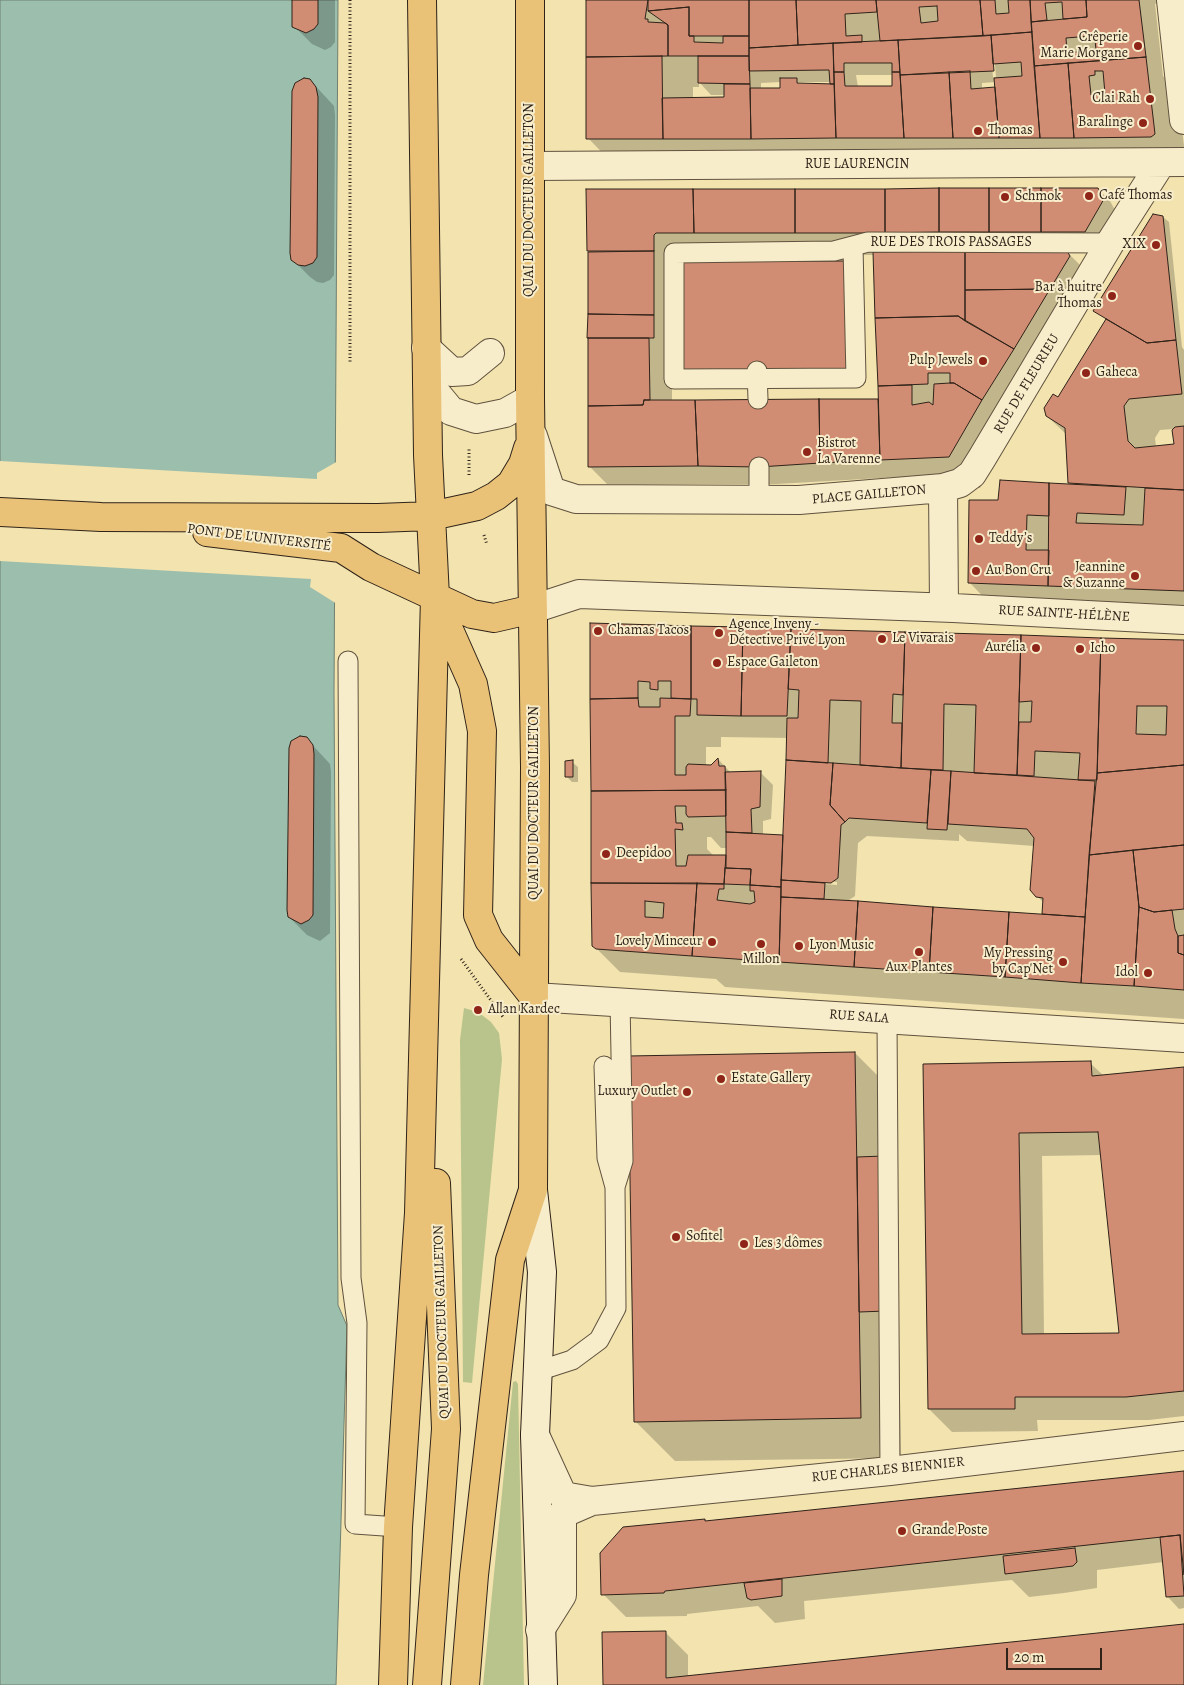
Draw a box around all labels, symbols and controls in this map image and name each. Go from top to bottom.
place label: Crêperie Marie Morgane [1040,30,1128,62]
marker: Crêperie Marie Morgane [1132,40,1144,52]
place label: Clai Rah [1092,91,1140,107]
marker: Clai Rah [1144,93,1156,105]
street label: QUAI DU DOCTEUR GAILLETON [522,103,538,297]
place label: Baralinge [1078,115,1133,131]
marker: Baralinge [1137,117,1149,129]
place label: Thomas [988,123,1033,139]
marker: Thomas [972,125,984,137]
street label: RUE LAURENCIN [805,157,909,173]
place label: Café Thomas [1099,188,1172,204]
place label: Schmok [1015,189,1061,205]
marker: Café Thomas [1083,190,1095,202]
marker: Schmok [999,191,1011,203]
street label: RUE DES TROIS PASSAGES [870,235,1032,251]
place label: XIX [1123,237,1146,253]
marker: XIX [1150,239,1162,251]
place label: Bar à huitre Thomas [1035,280,1102,312]
marker: Bar à huitre Thomas [1106,290,1118,302]
street label: RUE DE FLEURIEU [991,331,1063,437]
place label: Pulp Jewels [909,353,973,369]
marker: Pulp Jewels [977,355,989,367]
place label: Gaheca [1096,365,1138,381]
marker: Gaheca [1080,367,1092,379]
place label: Bistrot La Varenne [817,436,880,468]
marker: Bistrot La Varenne [801,446,813,458]
street label: PLACE GAILLETON [811,482,927,508]
street label: PONT DE L'UNIVERSITÉ [186,521,332,555]
place label: Teddy’s [989,531,1032,547]
marker: Teddy’s [973,533,985,545]
place label: Jeannine & Suzanne [1063,560,1125,592]
place label: Au Bon Cru [986,563,1051,579]
marker: Au Bon Cru [970,565,982,577]
marker: Jeannine & Suzanne [1129,570,1141,582]
street label: RUE SAINTE-HÉLÈNE [998,602,1130,626]
place label: Agence Inveny - Détective Privé Lyon [729,617,845,650]
place label: Chamas Tacos [608,623,689,639]
marker: Chamas Tacos [592,625,604,637]
marker: Agence Inveny - Détective Privé Lyon [713,627,725,639]
place label: Le Vivarais [892,631,954,647]
marker: Le Vivarais [876,633,888,645]
place label: Aurélia [985,640,1026,656]
place label: Icho [1090,641,1115,657]
marker: Aurélia [1030,642,1042,654]
marker: Icho [1074,643,1086,655]
place label: Espace Gaileton [727,655,818,671]
marker: Espace Gaileton [711,657,723,669]
street label: QUAI DU DOCTEUR GAILLETON [527,706,543,900]
place label: Deepidoo [616,846,671,862]
marker: Deepidoo [600,848,612,860]
place label: Lovely Minceur [615,934,702,950]
marker: Lovely Minceur [706,936,718,948]
marker: Millon [755,938,767,950]
place label: Lyon Music [809,938,874,954]
marker: Lyon Music [793,940,805,952]
marker: Aux Plantes [913,946,925,958]
place label: My Pressing by Cap'Net [983,946,1053,979]
place label: Millon [742,952,780,968]
marker: My Pressing by Cap'Net [1057,956,1069,968]
place label: Aux Plantes [886,960,952,976]
place label: Idol [1115,965,1138,981]
marker: Idol [1142,967,1154,979]
place label: Allan Kardec [488,1002,560,1018]
marker: Allan Kardec [472,1004,484,1016]
street label: RUE SALA [828,1007,890,1027]
place label: Estate Gallery [731,1071,810,1087]
marker: Estate Gallery [715,1073,727,1085]
place label: Luxury Outlet [597,1084,677,1100]
marker: Luxury Outlet [681,1086,693,1098]
street label: QUAI DU DOCTEUR GAILLETON [430,1225,454,1419]
place label: Sofitel [686,1229,723,1245]
marker: Sofitel [670,1231,682,1243]
place label: Les 3 dômes [754,1236,822,1252]
marker: Les 3 dômes [738,1238,750,1250]
street label: RUE CHARLES BIENNIER [811,1454,965,1486]
place label: Grande Poste [912,1523,988,1539]
marker: Grande Poste [896,1525,908,1537]
scale bar [1009,1638,1105,1670]
text: 20 m [1014,1647,1045,1667]

